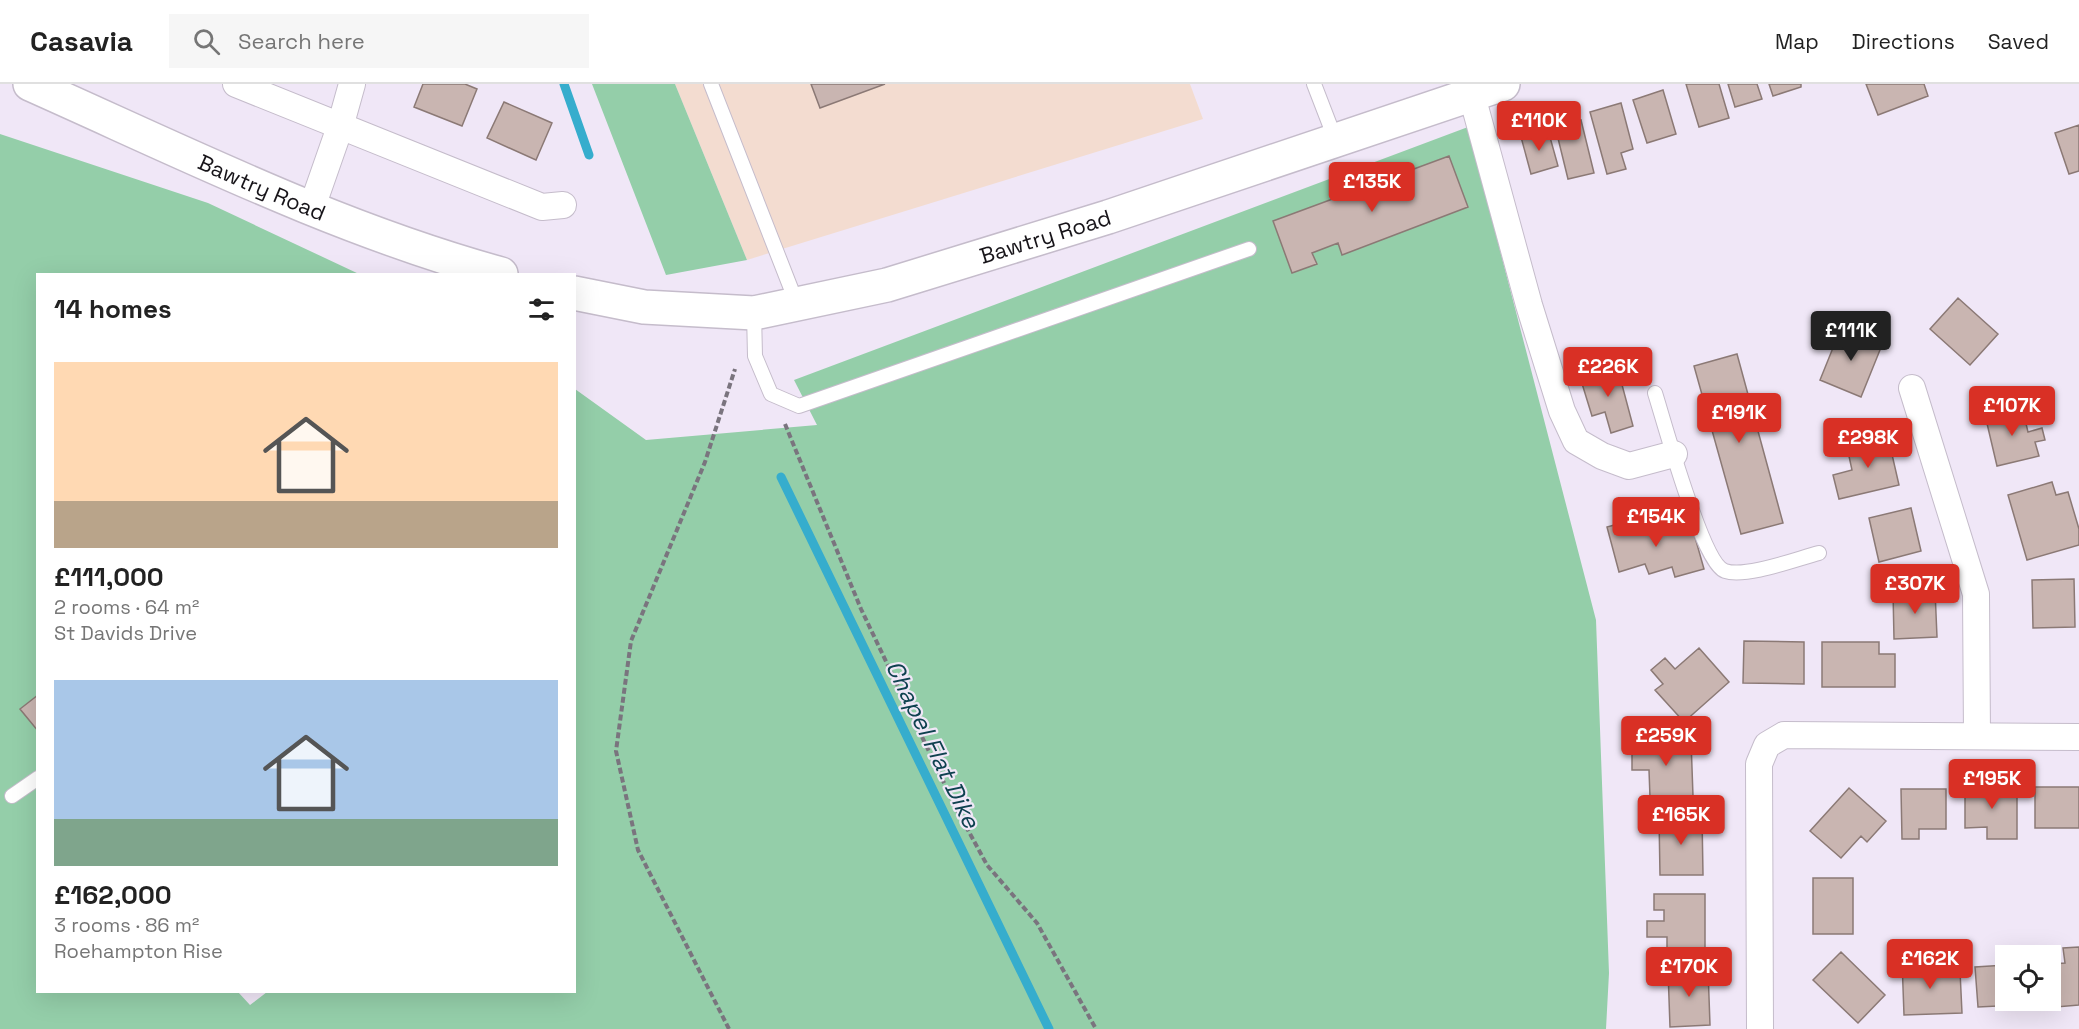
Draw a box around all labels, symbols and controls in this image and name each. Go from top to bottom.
search box [169,14,589,68]
text: Casavia [30,23,133,59]
icon: search [190,25,223,58]
text: Search here [238,27,365,55]
text: Map [1775,28,1819,55]
text: Directions [1852,28,1955,55]
text: Saved [1988,28,2049,55]
pin: £110K [1497,101,1581,152]
text: £110K [1511,107,1567,133]
street label: Bawtry Road [194,148,330,227]
pin: £135K [1330,162,1414,213]
text: £135K [1343,168,1401,194]
street label: Bawtry Road [976,203,1114,270]
text: 14 homes [54,292,172,326]
icon: filters [525,293,558,326]
pin: £111K [1809,311,1893,362]
text: £111K [1825,317,1877,343]
pin: £226K [1566,347,1650,398]
text: £226K [1577,353,1639,379]
pin: £107K [1970,386,2054,437]
text: £107K [1983,392,2041,418]
pin: £191K [1697,393,1781,444]
text: £191K [1711,399,1767,425]
icon: home [252,401,360,509]
pin: £298K [1826,418,1910,469]
text: £298K [1837,424,1899,450]
pin: £154K [1614,497,1698,548]
text: £154K [1626,503,1686,529]
text: £111,000 [54,560,164,594]
pin: £307K [1873,564,1957,615]
text: £307K [1884,570,1946,596]
text: 2 rooms · 64 m² [54,594,199,620]
text: St Davids Drive [54,620,197,646]
water label: Chapel Flat Dike [879,655,987,834]
pin: £259K [1624,716,1708,767]
icon: home [252,719,360,827]
text: £259K [1635,722,1697,748]
pin: £195K [1950,759,2034,810]
text: £195K [1963,765,2021,791]
pin: £165K [1639,795,1723,846]
text: £165K [1652,801,1710,827]
text: £162,000 [54,878,172,912]
text: 3 rooms · 86 m² [54,912,199,938]
text: Roehampton Rise [54,938,223,964]
pin: £162K [1888,939,1972,990]
text: £162K [1901,945,1959,971]
map controls [1995,945,2061,1011]
button: locate [1995,945,2061,1011]
pin: £170K [1647,947,1731,998]
text: £170K [1660,953,1718,979]

